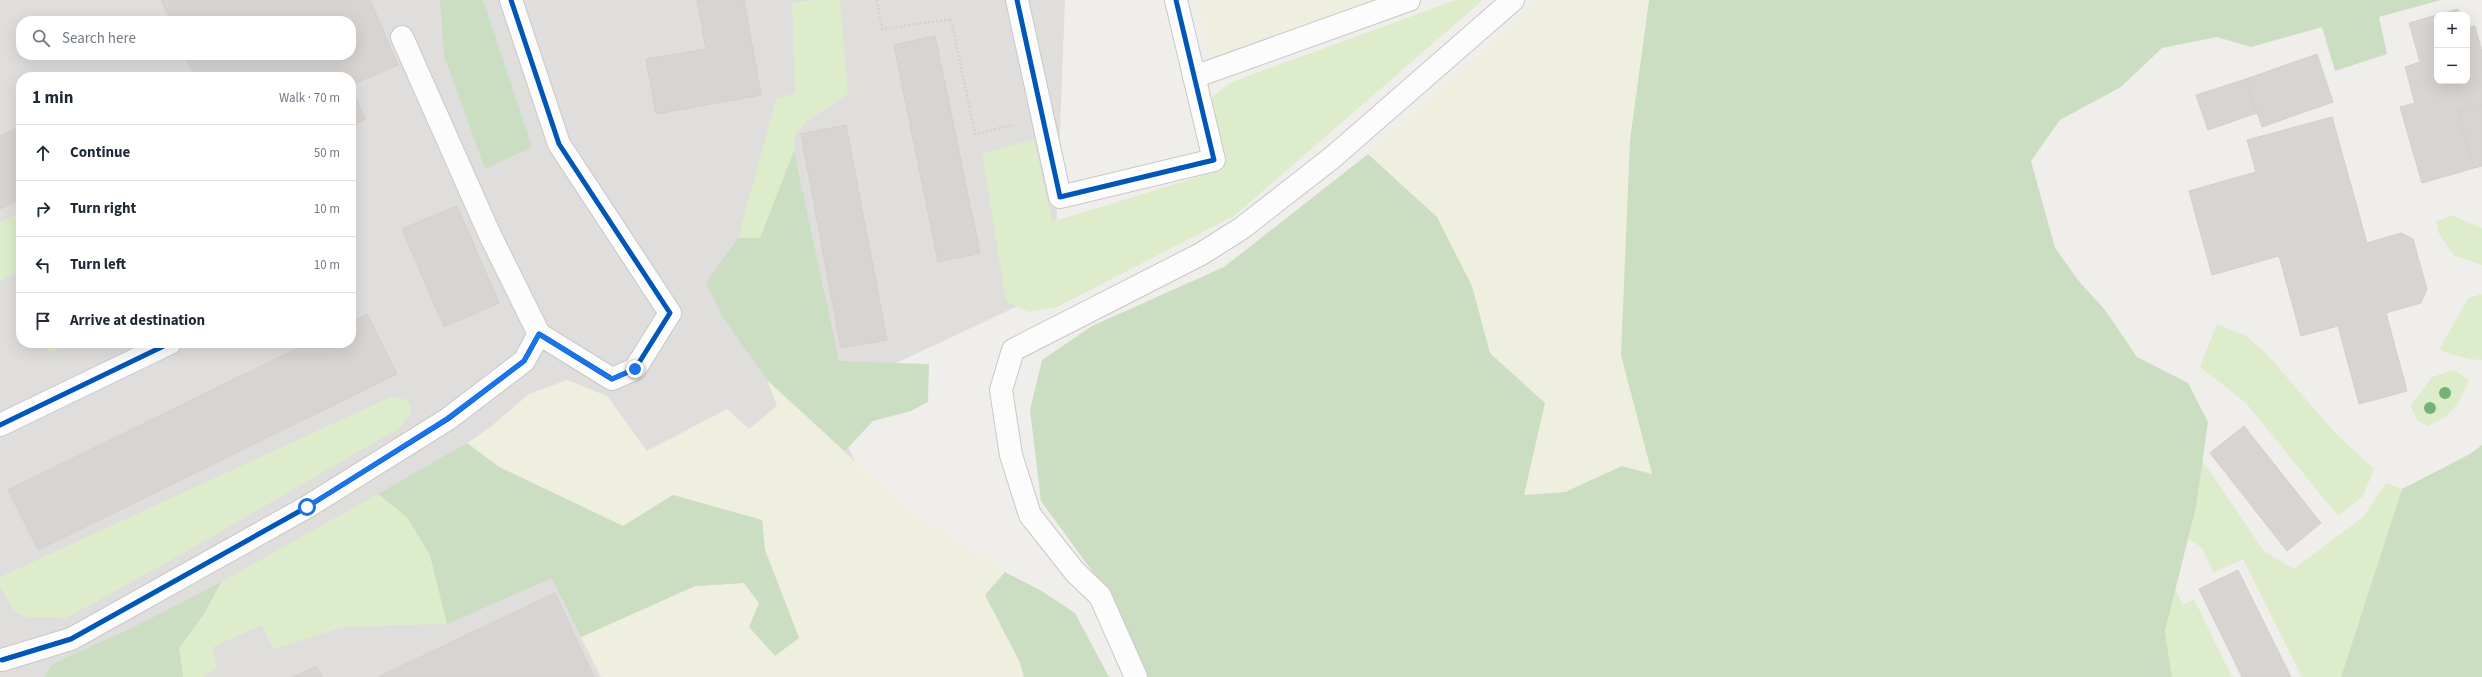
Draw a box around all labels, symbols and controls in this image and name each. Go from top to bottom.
map controls [2434,12,2470,84]
button: + [2434,12,2470,48]
search box [16,16,356,60]
icon: search [30,27,52,49]
text: Search here [62,28,136,49]
button: − [2434,48,2470,84]
text: 1 min [32,86,73,110]
text: Walk · 70 m [279,89,340,107]
icon: ahead [32,142,54,164]
text: Continue [70,142,130,163]
text: 50 m [314,144,340,162]
icon: right [32,198,54,220]
text: Turn right [70,198,136,219]
text: 10 m [314,200,340,218]
icon: left [32,254,54,276]
text: Turn left [70,254,126,275]
text: 10 m [314,256,340,274]
icon: arrive [32,310,54,332]
text: Arrive at destination [70,310,205,331]
route end [626,360,644,378]
route start [298,498,316,516]

